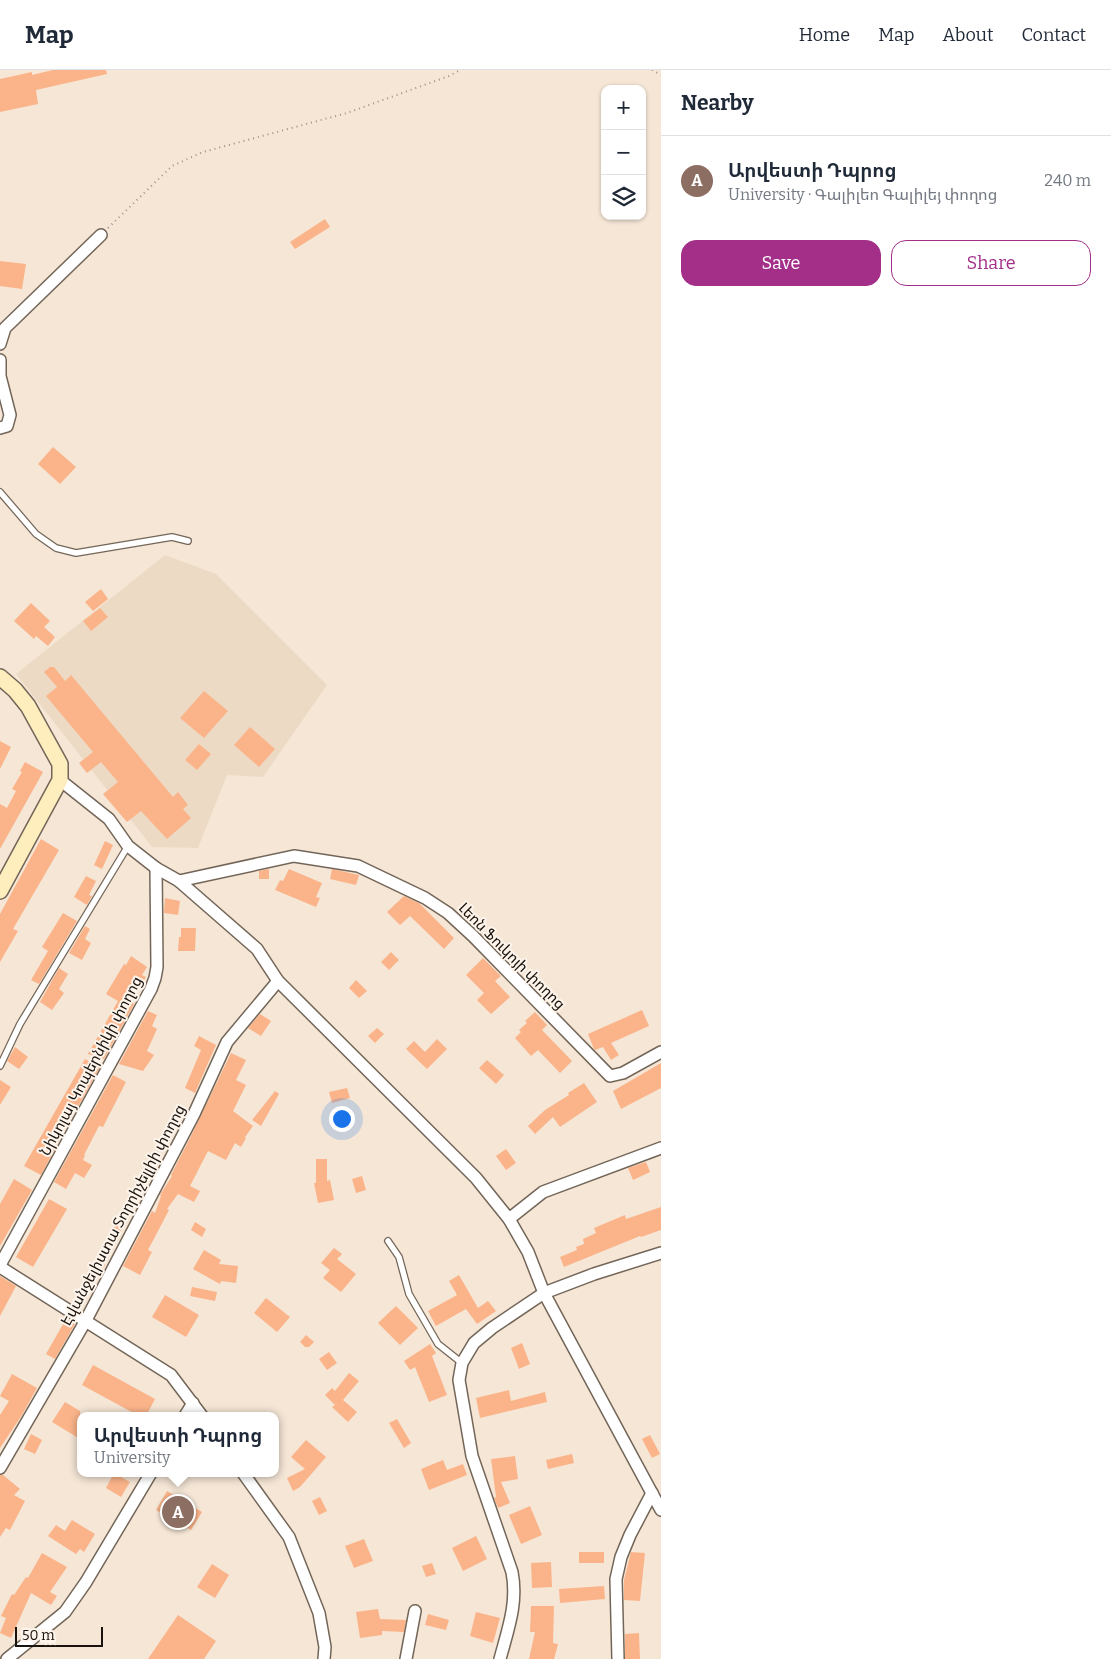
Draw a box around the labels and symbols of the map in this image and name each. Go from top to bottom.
street label: Լեոն Ֆուկոյի փողոց [455,899,569,1013]
street label: Նիկոլայ Կոպերնիկի փողոց [36,973,146,1159]
street label: Էվանջելիստա Տորրիչելլիի փողոց [57,1101,189,1329]
your location [329,1106,355,1132]
pin: A [162,1493,194,1531]
scale bar [15,1624,102,1647]

